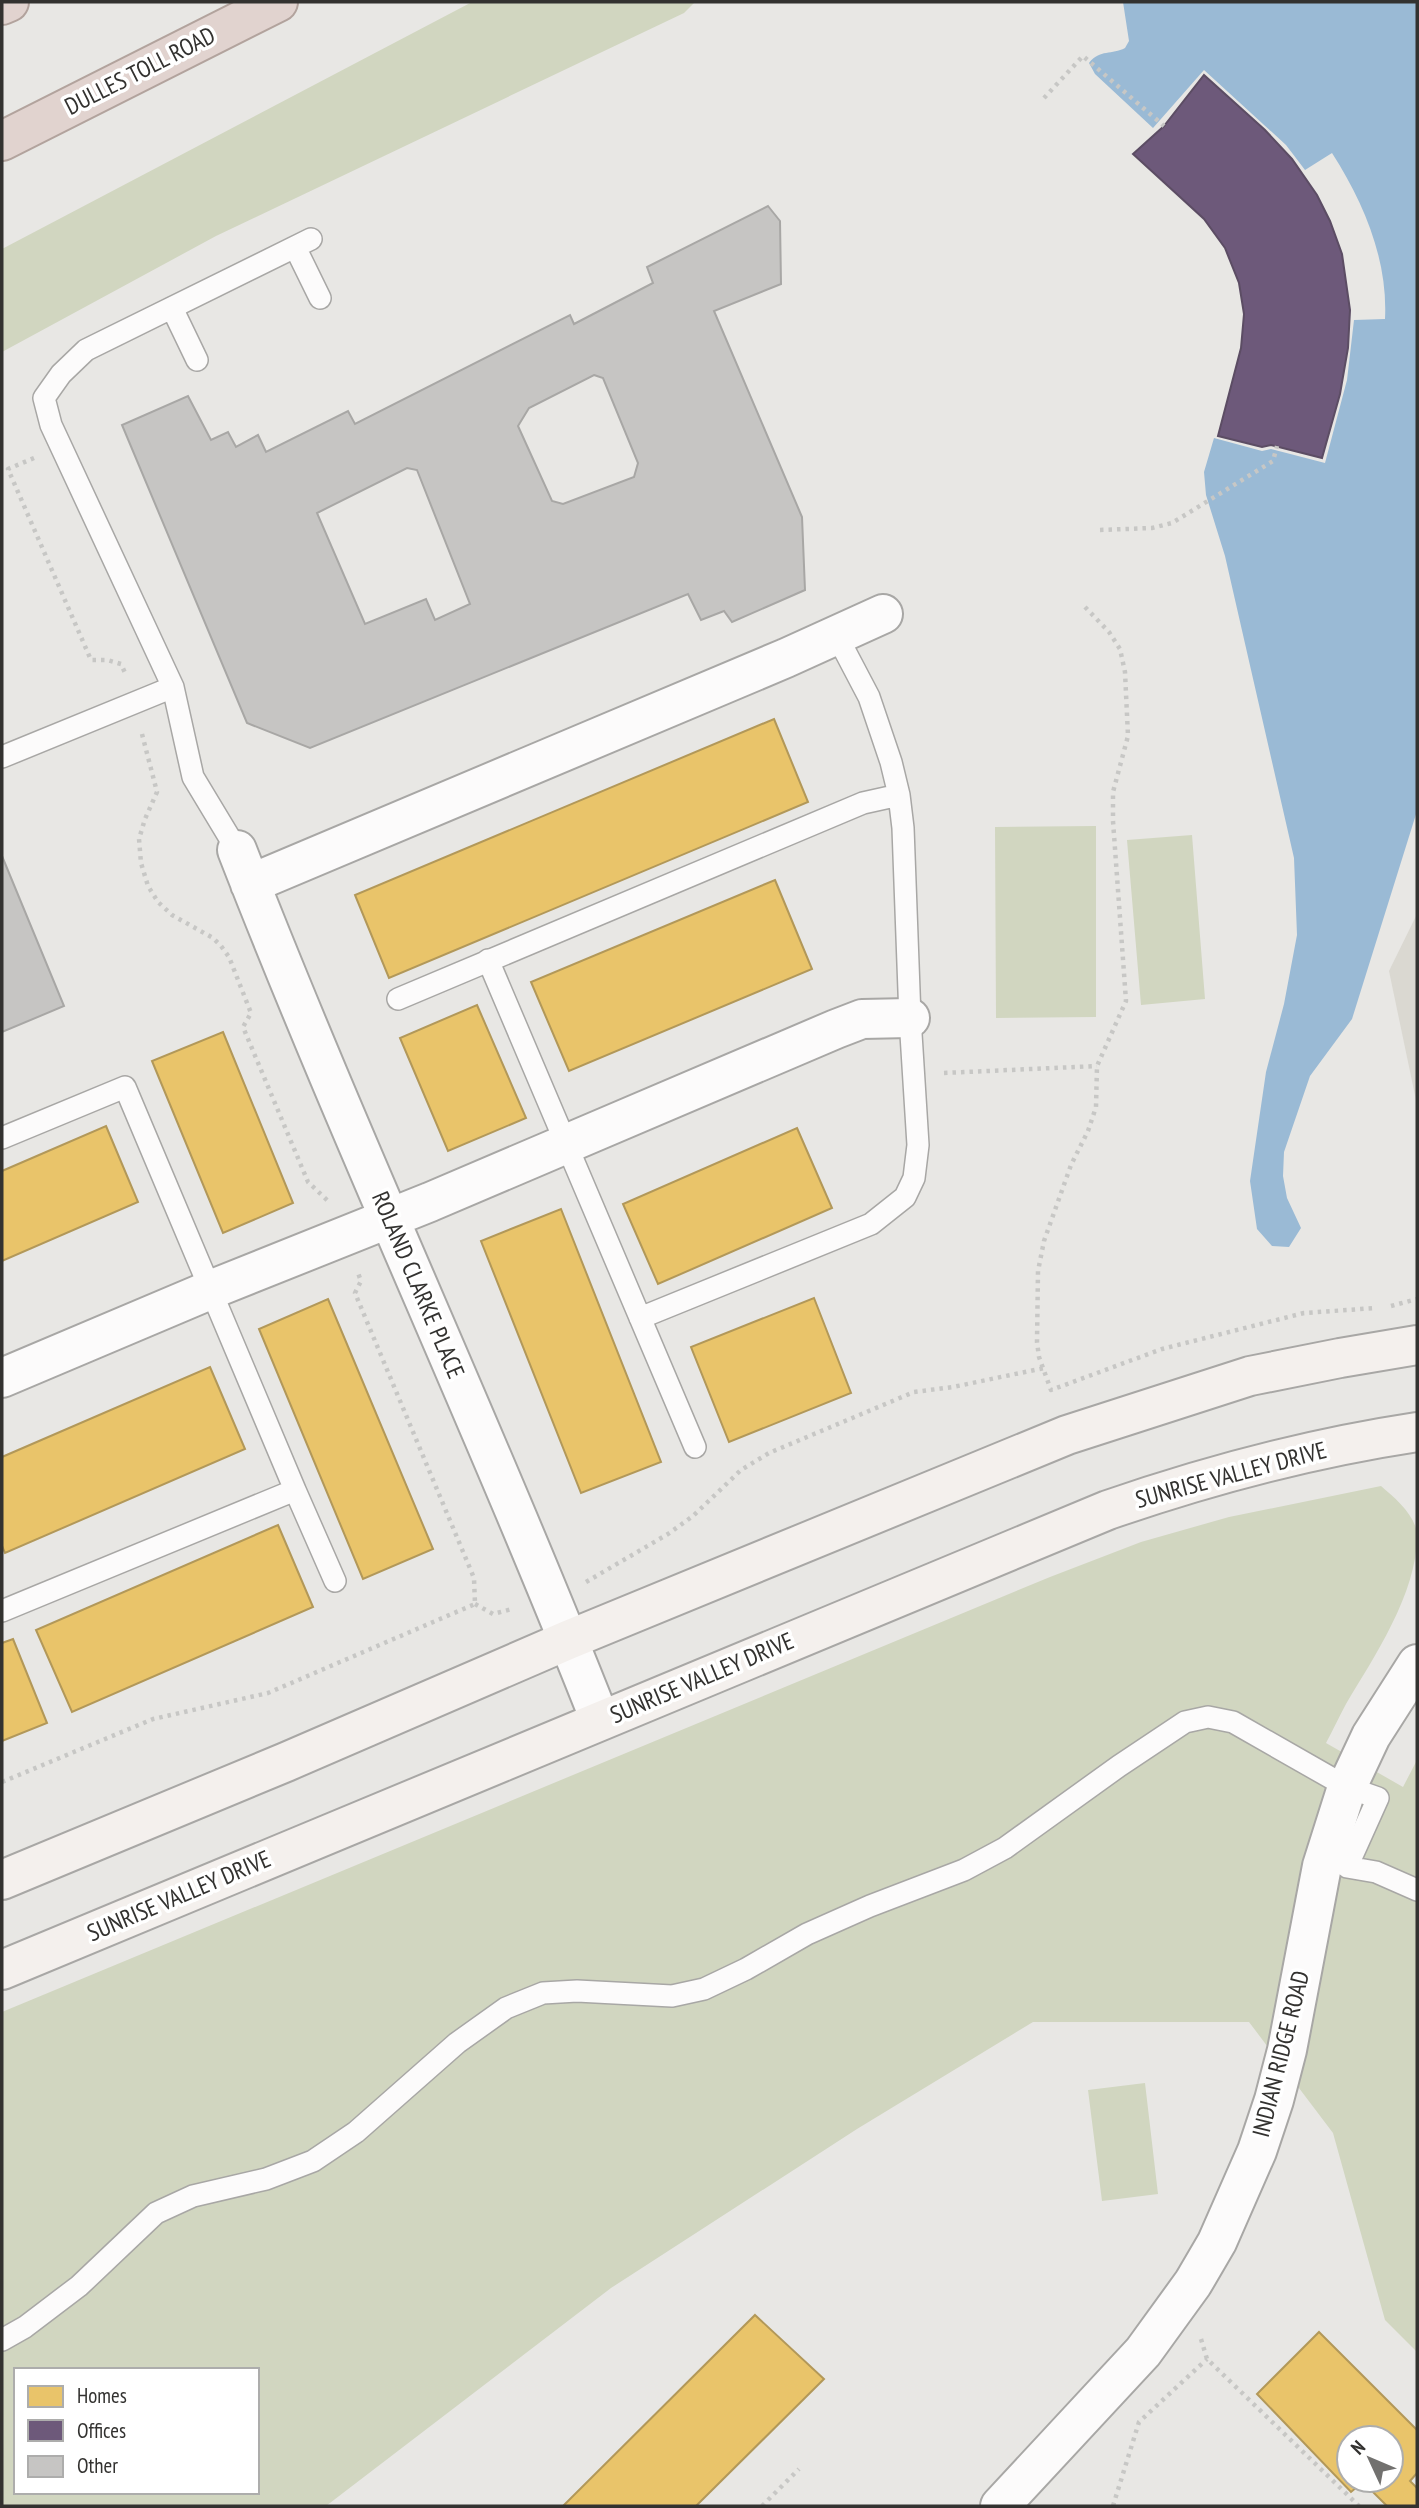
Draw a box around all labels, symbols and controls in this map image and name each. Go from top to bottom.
street label: DULLES TOLL ROAD [59,19,220,122]
street label: ROLAND CLARKE PLACE [365,1187,472,1383]
street label: SUNRISE VALLEY DRIVE [1132,1434,1330,1515]
street label: SUNRISE VALLEY DRIVE [605,1625,798,1730]
street label: SUNRISE VALLEY DRIVE [82,1843,275,1948]
street label: INDIAN RIDGE ROAD [1245,1967,1316,2140]
legend [14,2368,259,2494]
text: Homes [77,2382,127,2409]
text: Offices [77,2417,126,2444]
north arrow [1335,2424,1405,2494]
text: N [1346,2435,1370,2459]
text: Other [77,2452,118,2479]

